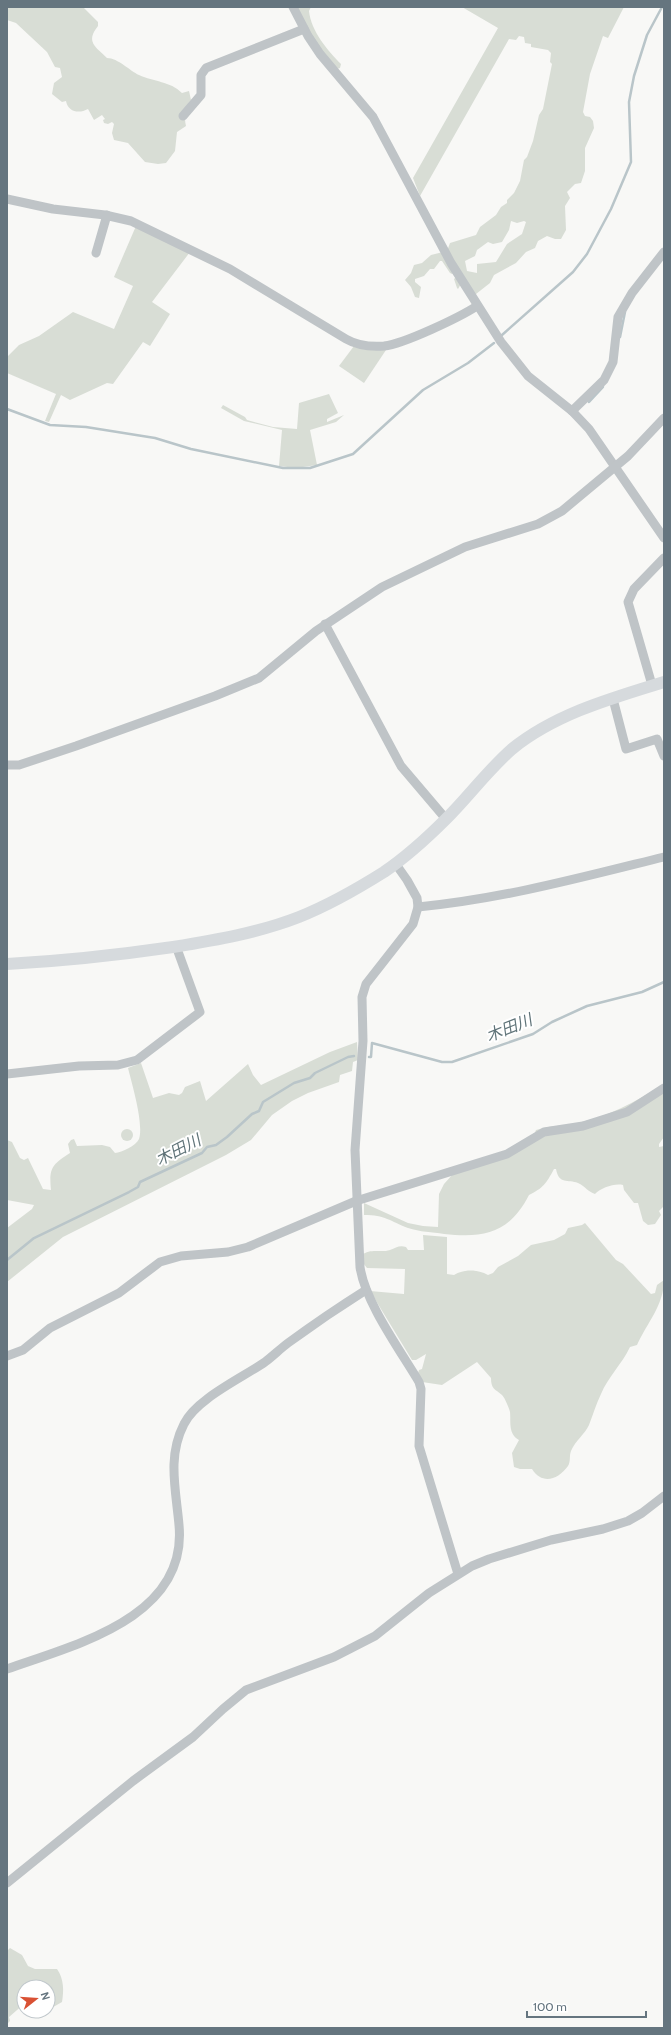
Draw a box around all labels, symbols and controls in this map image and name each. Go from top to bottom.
water label: 木田川 [483,1009,537,1046]
water label: 木田川 [152,1130,205,1169]
north arrow [16,1979,56,2019]
text: N [38,1990,53,2002]
scale bar [527,1993,646,2019]
text: 100 m [533,1999,567,2014]

